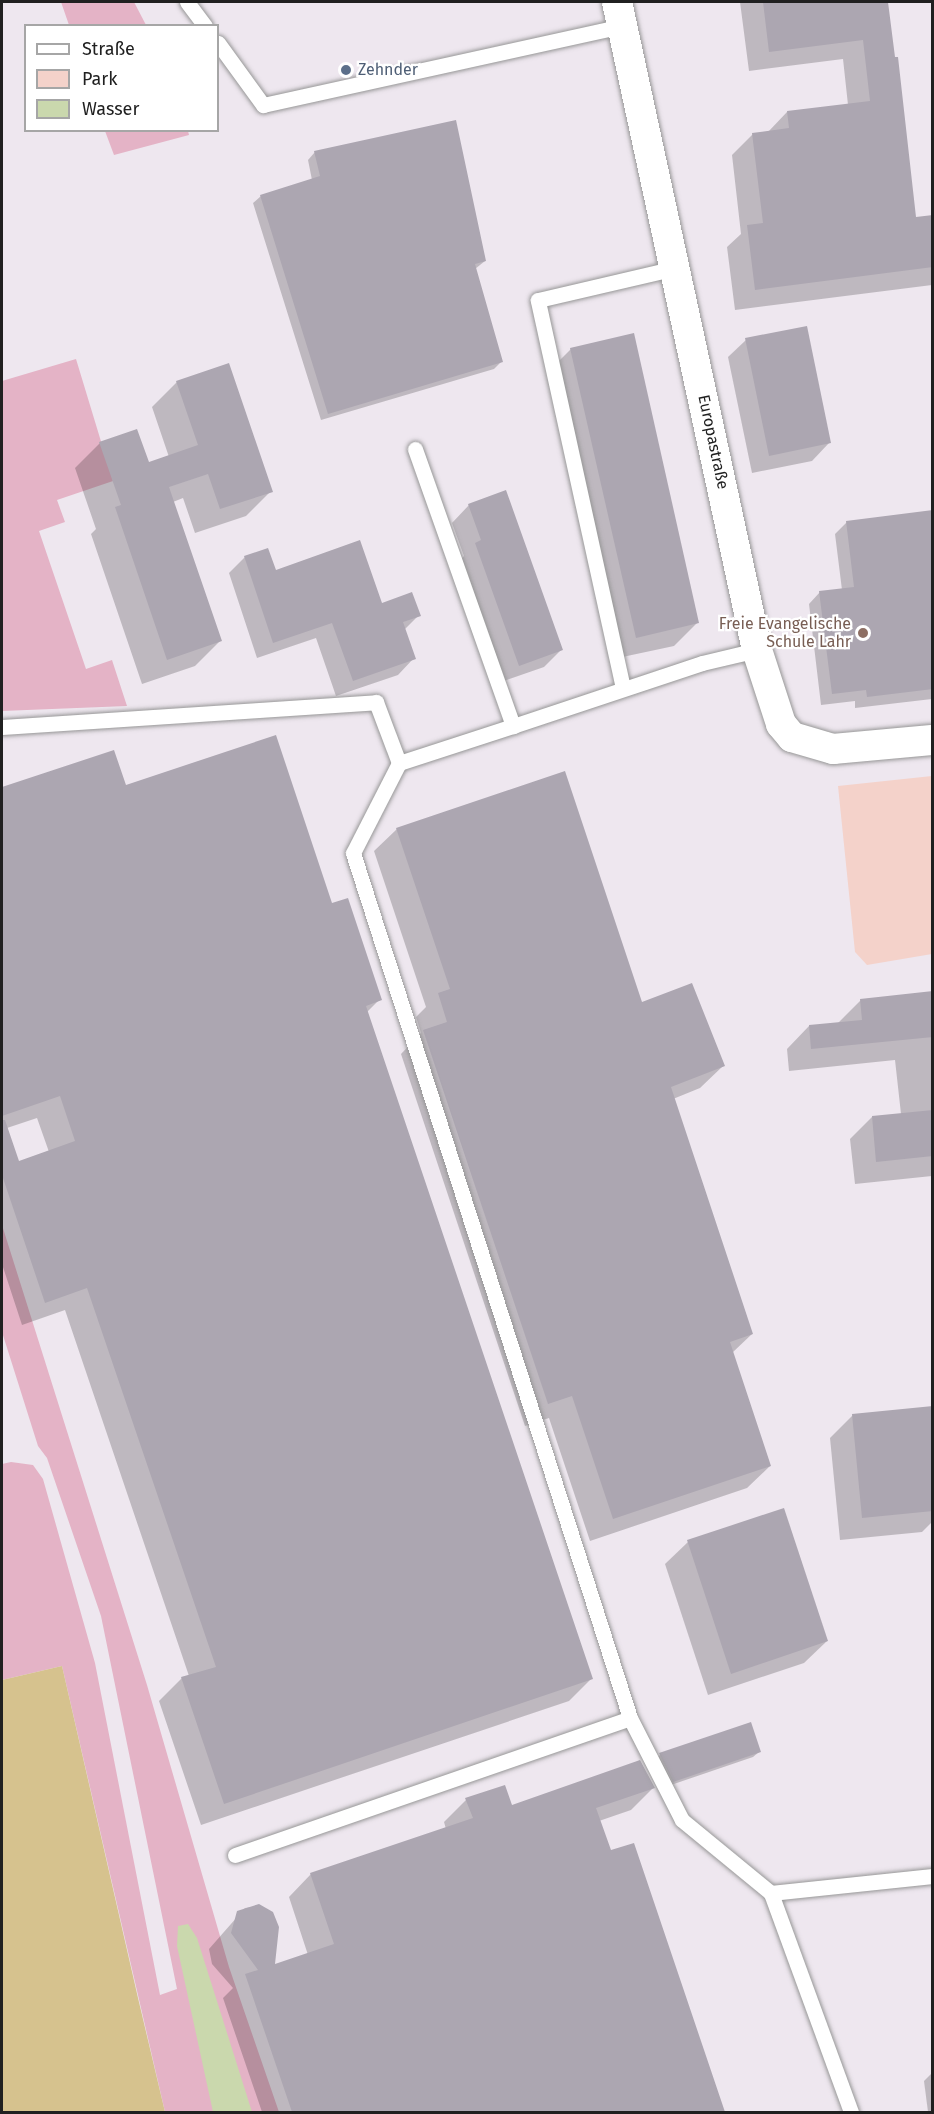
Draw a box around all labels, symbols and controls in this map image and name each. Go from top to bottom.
legend [24,24,219,132]
text: Straße [82,38,135,60]
place label: Zehnder [358,60,418,80]
marker: Zehnder [339,63,353,77]
text: Park [82,68,117,90]
text: Wasser [82,98,139,120]
street label: Europastraße [694,393,732,491]
place label: Freie Evangelische Schule Lahr [719,614,851,652]
marker: Freie Evangelische Schule Lahr [856,626,870,640]

